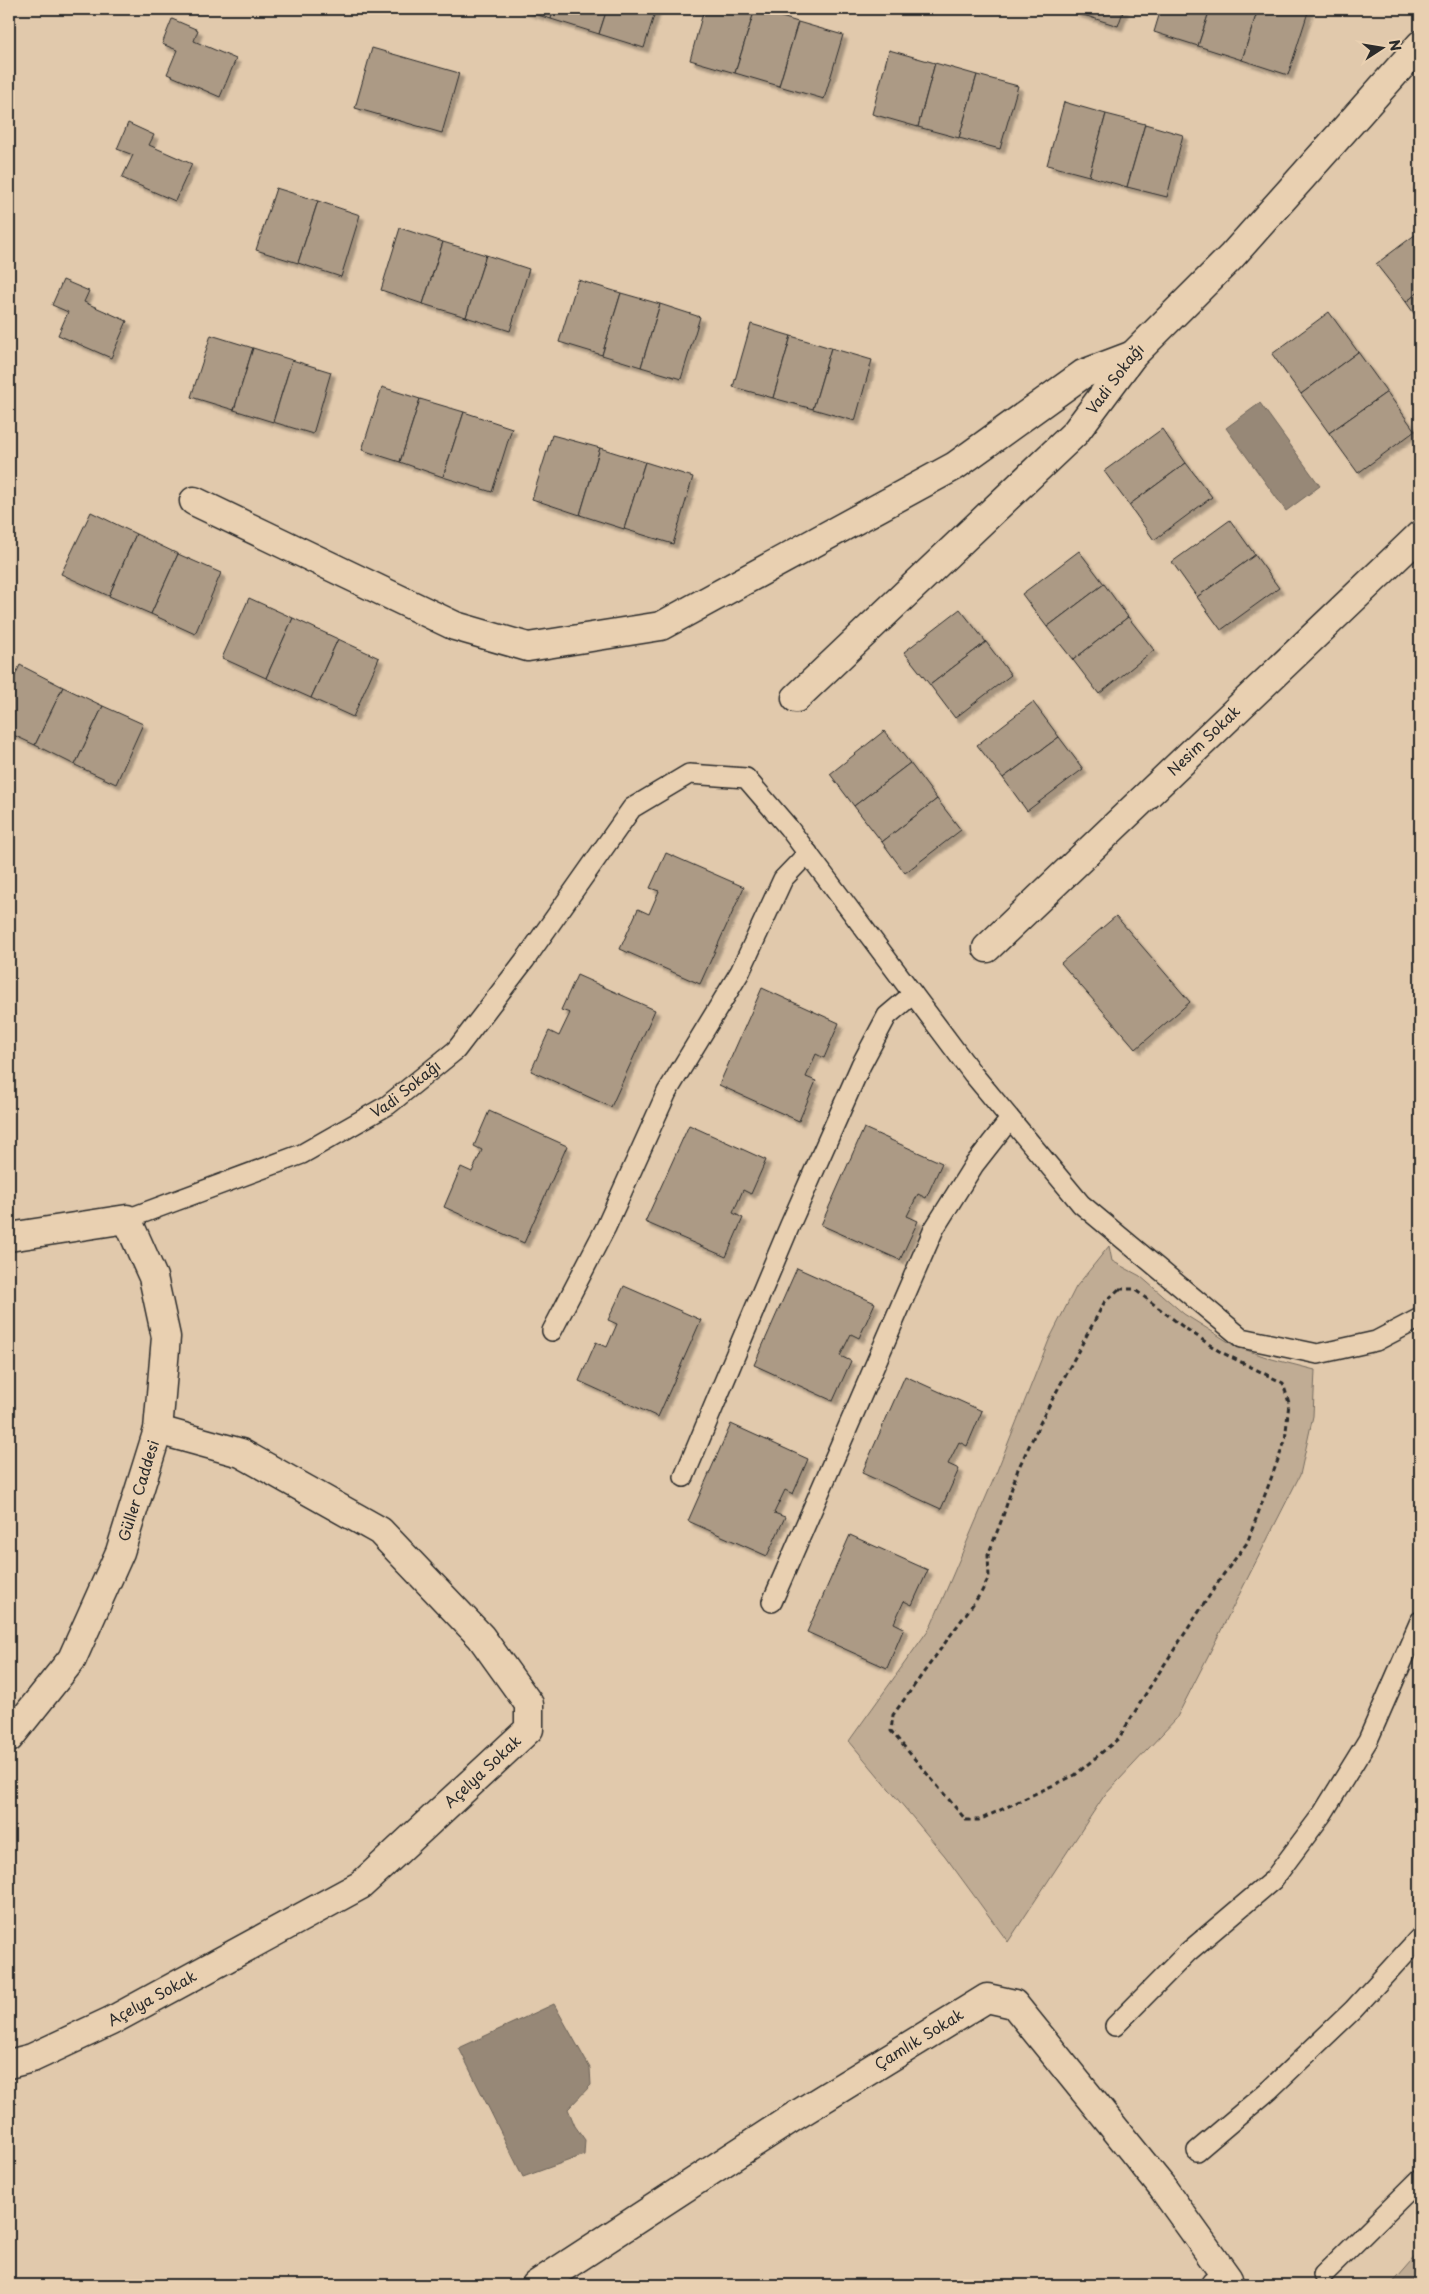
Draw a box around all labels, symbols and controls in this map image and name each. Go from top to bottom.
north arrow [1356,22,1406,72]
text: N [1384,38,1407,53]
street label: Vadi Sokağı [1080,337,1148,419]
street label: Nesim Sokak [1161,699,1245,780]
street label: Vadi Sokağı [365,1054,445,1123]
street label: Güller Caddesi [111,1437,164,1544]
street label: Açelya Sokak [438,1729,526,1813]
street label: Açelya Sokak [103,1963,201,2031]
street label: Çamlık Sokak [869,2002,968,2075]

